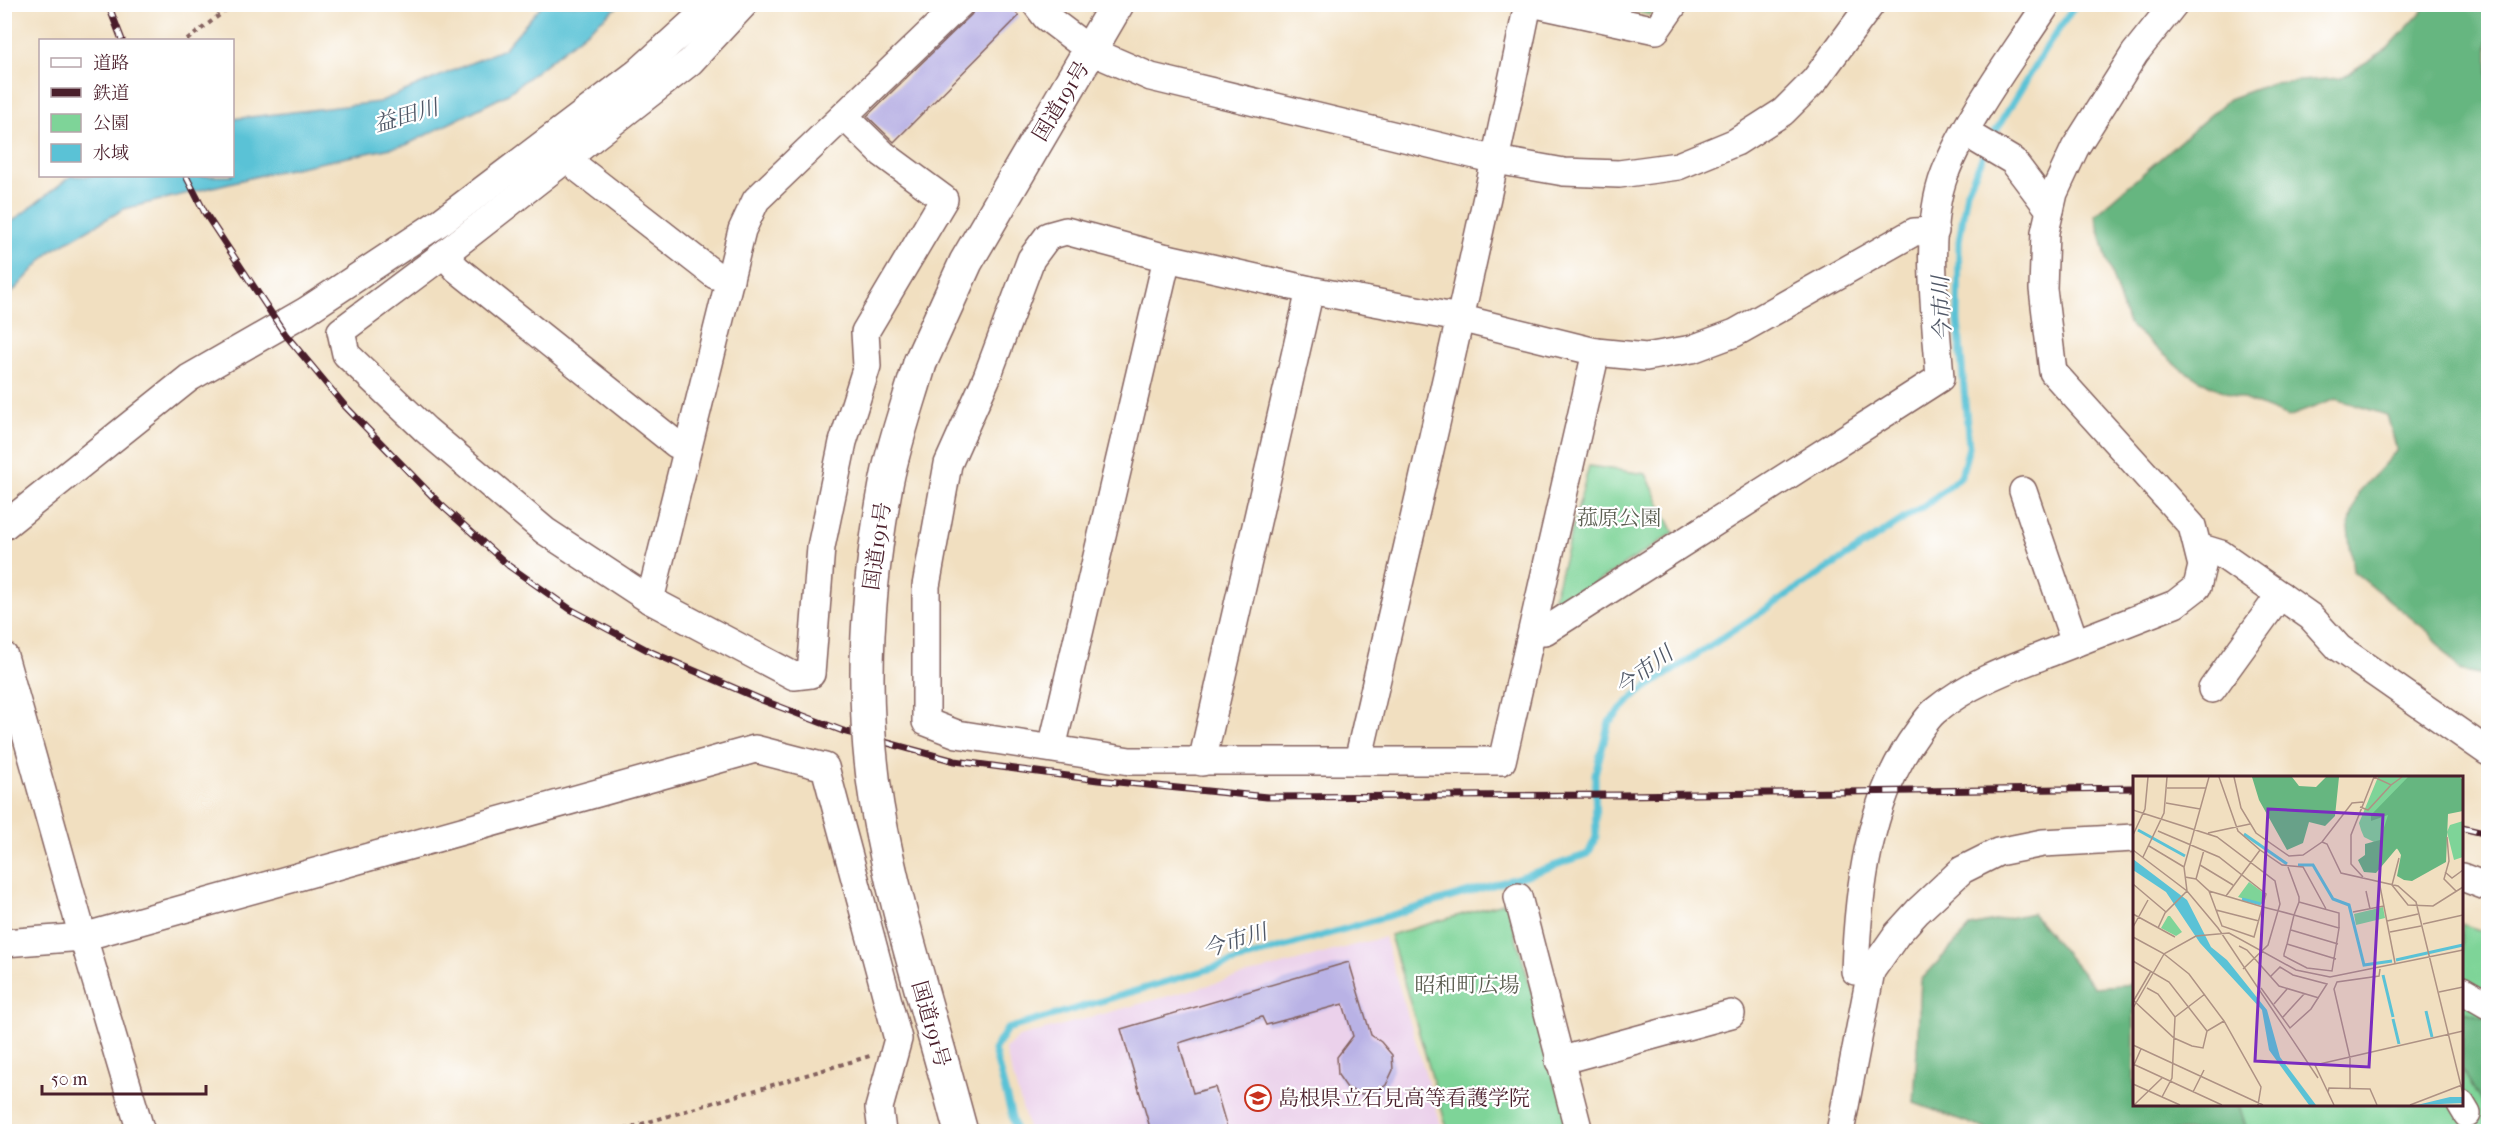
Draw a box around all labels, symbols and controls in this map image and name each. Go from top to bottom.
legend [39,39,234,177]
text: 道路 [93,53,129,74]
street label: 国道191号 [1028,57,1094,145]
text: 鉄道 [93,83,129,104]
water label: 益田川 [371,94,443,138]
text: 公園 [93,113,129,134]
text: 水域 [93,143,129,164]
water label: 今市川 [1928,274,1956,342]
street label: 国道191号 [859,500,895,592]
park label: 菰原公園 [1577,506,1661,530]
water label: 今市川 [1610,640,1680,701]
inset map [2133,776,2463,1106]
water label: 今市川 [1200,918,1272,963]
park label: 昭和町広場 [1415,973,1520,997]
street label: 国道191号 [907,978,955,1070]
scale bar [42,1058,206,1096]
text: 50 m [51,1069,88,1090]
school or university icon: 島根県立石見高等看護学院 [1243,1083,1273,1113]
place label: 島根県立石見高等看護学院 [1278,1086,1530,1110]

